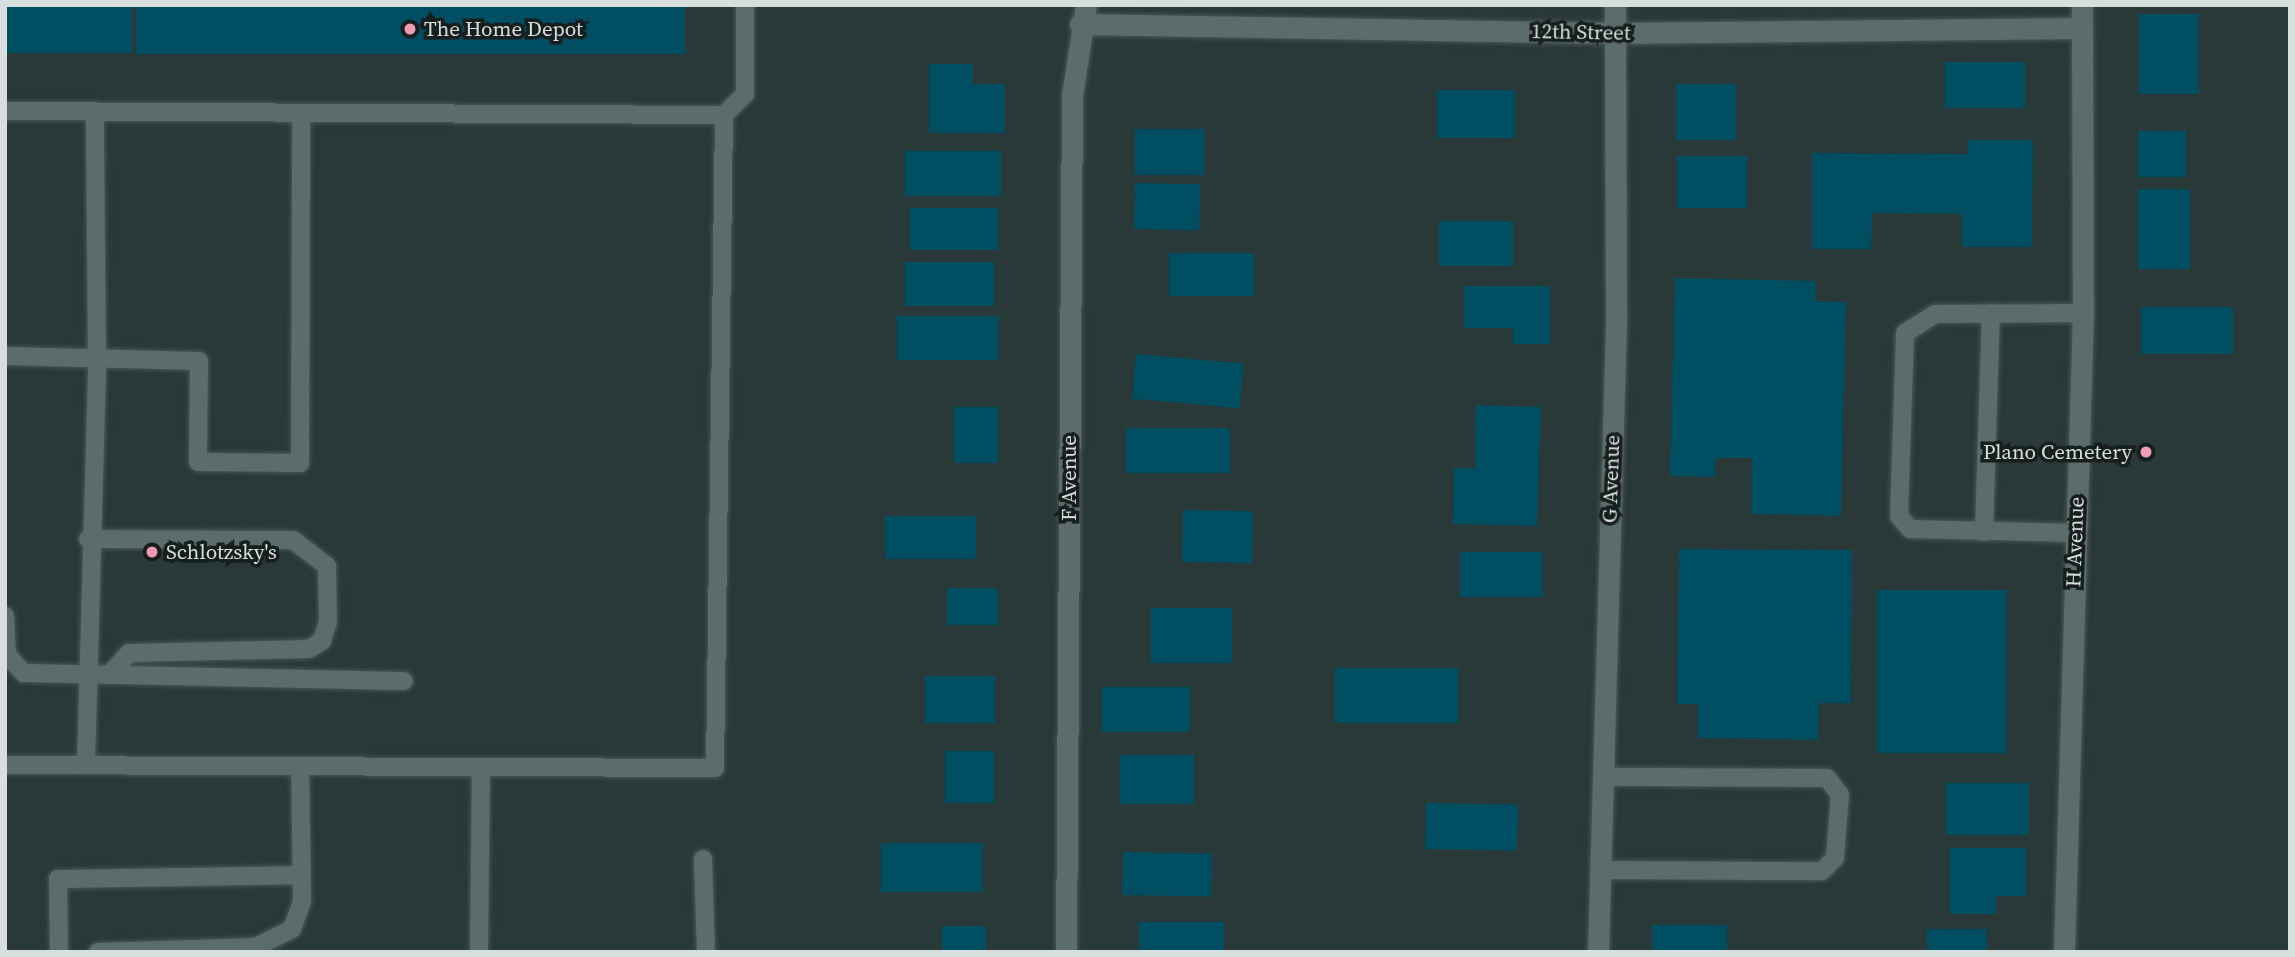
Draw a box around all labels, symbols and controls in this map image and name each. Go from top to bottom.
place label: The Home Depot [424,16,583,42]
street label: 12th Street [1531,19,1631,45]
marker: The Home Depot [402,21,418,37]
street label: F Avenue [1056,435,1082,521]
street label: G Avenue [1597,435,1625,523]
place label: Plano Cemetery [1983,439,2132,465]
marker: Plano Cemetery [2138,444,2154,460]
street label: H Avenue [2061,496,2089,588]
place label: Schlotzsky's [166,539,277,565]
marker: Schlotzsky's [144,544,160,560]

